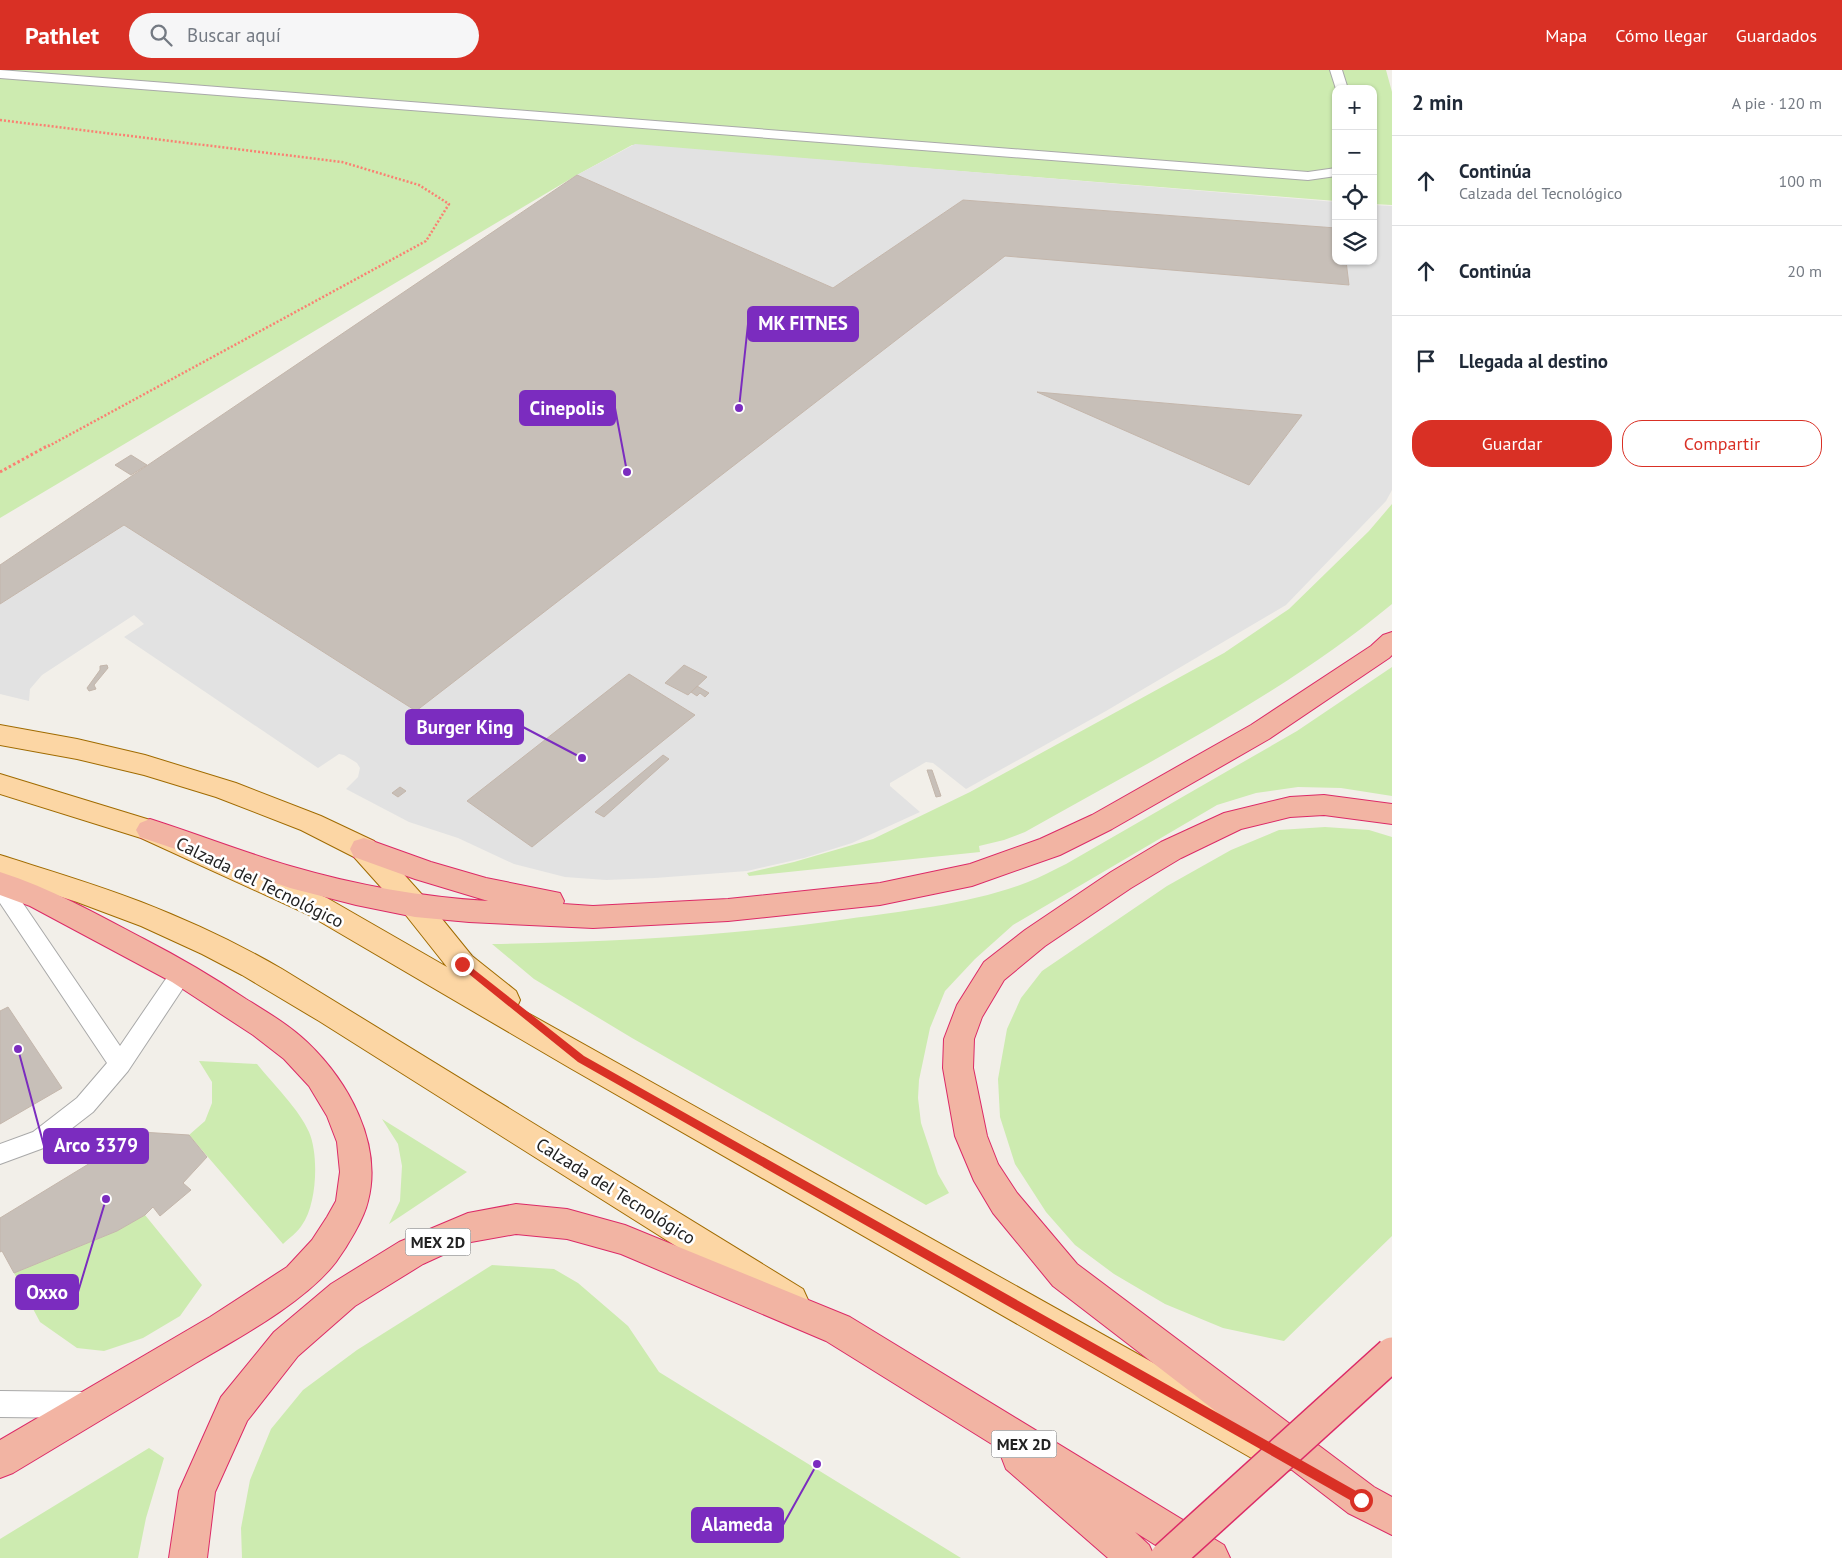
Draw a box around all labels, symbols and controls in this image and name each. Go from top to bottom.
search box [129,13,479,58]
text: Pathlet [25,20,99,51]
icon: search [147,21,175,49]
text: Buscar aquí [187,23,281,47]
text: Mapa [1545,24,1587,47]
text: Cómo llegar [1615,24,1708,47]
text: Guardados [1736,24,1817,47]
map controls [1332,85,1377,265]
button: + [1332,85,1377,130]
text: 2 min [1412,89,1463,116]
text: A pie · 120 m [1732,93,1822,113]
button: − [1332,130,1377,175]
text: Continúa [1459,159,1531,183]
icon: ahead [1412,167,1440,195]
text: 100 m [1779,171,1822,191]
button: locate [1332,175,1377,220]
text: Calzada del Tecnológico [1459,183,1622,203]
button: layers [1332,220,1377,265]
icon: ahead [1412,257,1440,285]
text: Continúa [1459,259,1531,283]
text: 20 m [1787,261,1822,281]
callout: MK FITNES [748,307,858,341]
text: MK FITNES [758,311,848,335]
icon: arrive [1412,347,1440,375]
text: Llegada al destino [1459,349,1608,373]
callout: Cinepolis [520,391,615,425]
text: Cinepolis [530,396,604,420]
button: Guardar [1412,420,1612,467]
button: Compartir [1622,420,1822,467]
callout: Burger King [406,710,523,744]
text: Burger King [417,715,513,739]
street label: Calzada del Tecnológico [172,831,348,933]
route end [451,953,474,976]
callout: Arco 3379 [44,1129,148,1163]
text: Arco 3379 [54,1133,138,1157]
street label: Calzada del Tecnológico [532,1133,700,1249]
road number: MEX 2D [406,1228,470,1256]
callout: Oxxo [16,1275,78,1309]
text: Oxxo [26,1280,68,1304]
road number: MEX 2D [992,1430,1056,1458]
route start [1350,1489,1373,1512]
callout: Alameda [692,1508,783,1542]
text: Alameda [701,1512,773,1536]

